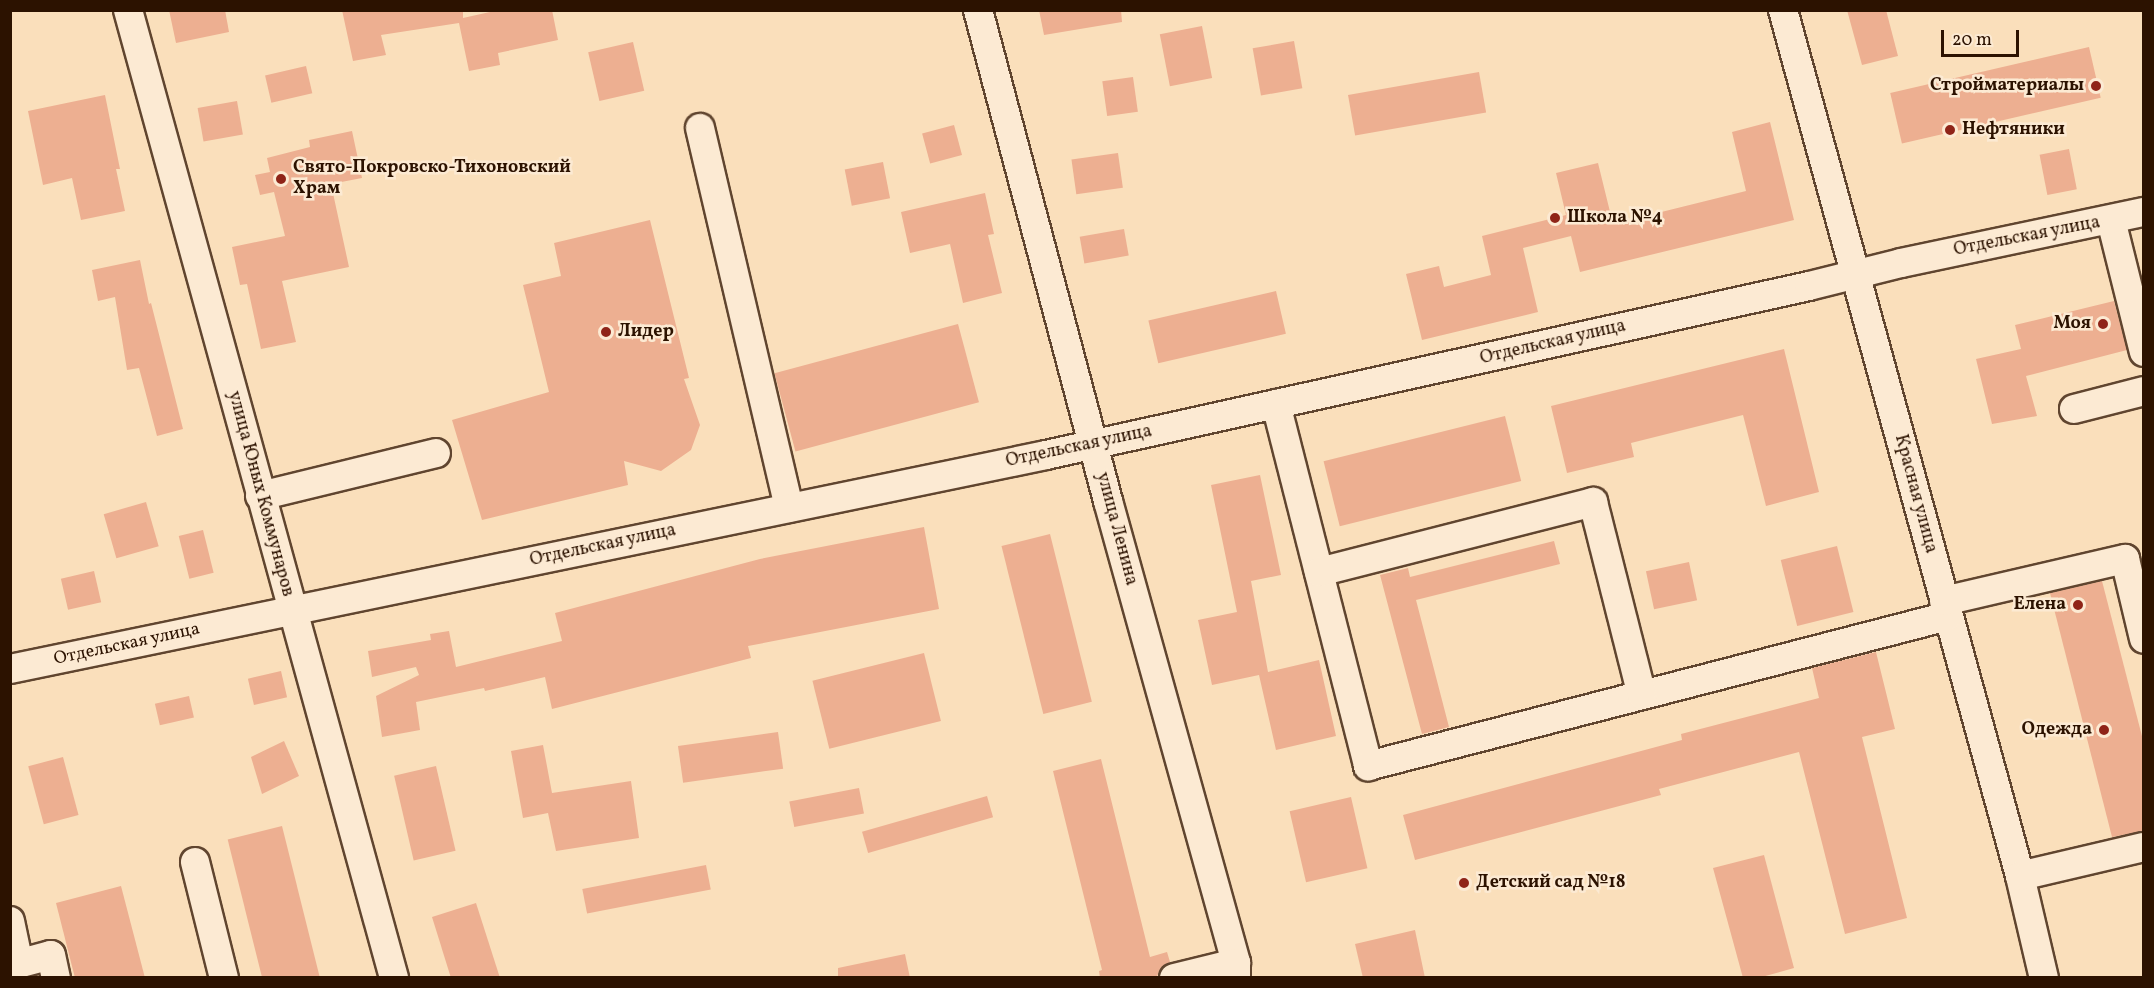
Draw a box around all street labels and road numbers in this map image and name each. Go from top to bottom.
street label: Отдельская улица [1952,212,2102,262]
street label: Отдельская улица [1478,316,1628,370]
street label: улица Юных Коммунаров [222,389,298,599]
street label: Отдельская улица [1004,421,1154,473]
street label: Красная улица [1889,432,1941,556]
street label: улица Ленина [1091,470,1141,588]
street label: Отдельская улица [528,520,678,572]
street label: Отдельская улица [52,619,202,671]

